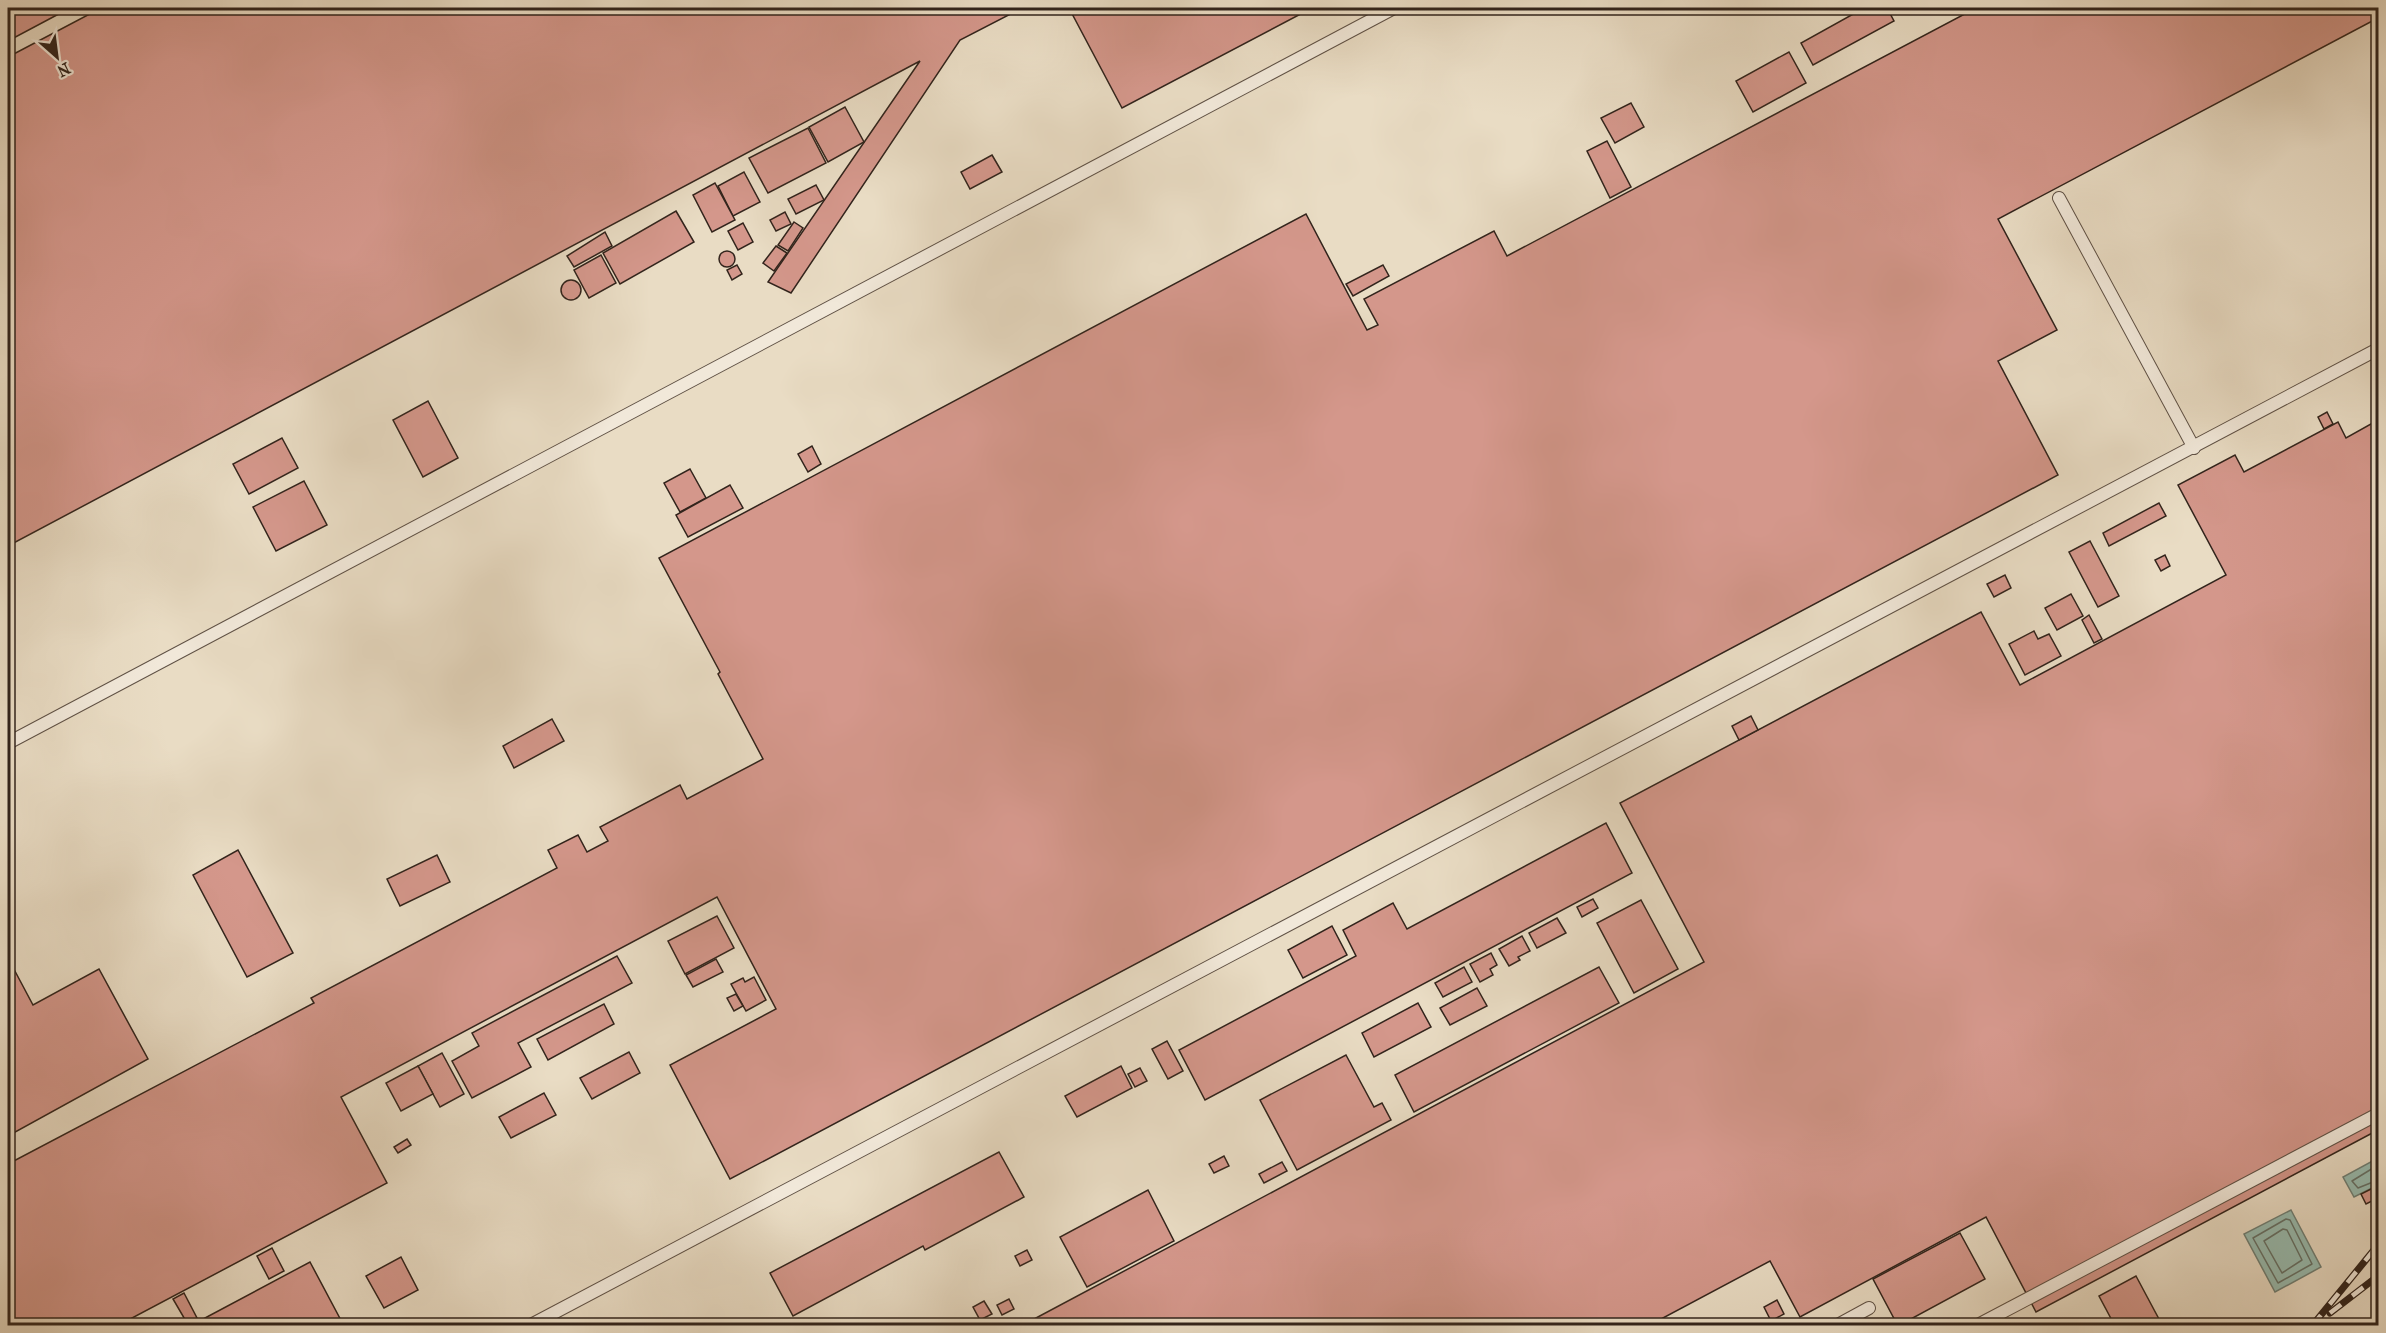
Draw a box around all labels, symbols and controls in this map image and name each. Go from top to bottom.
north arrow [27,27,87,87]
text: N [53,59,74,81]

